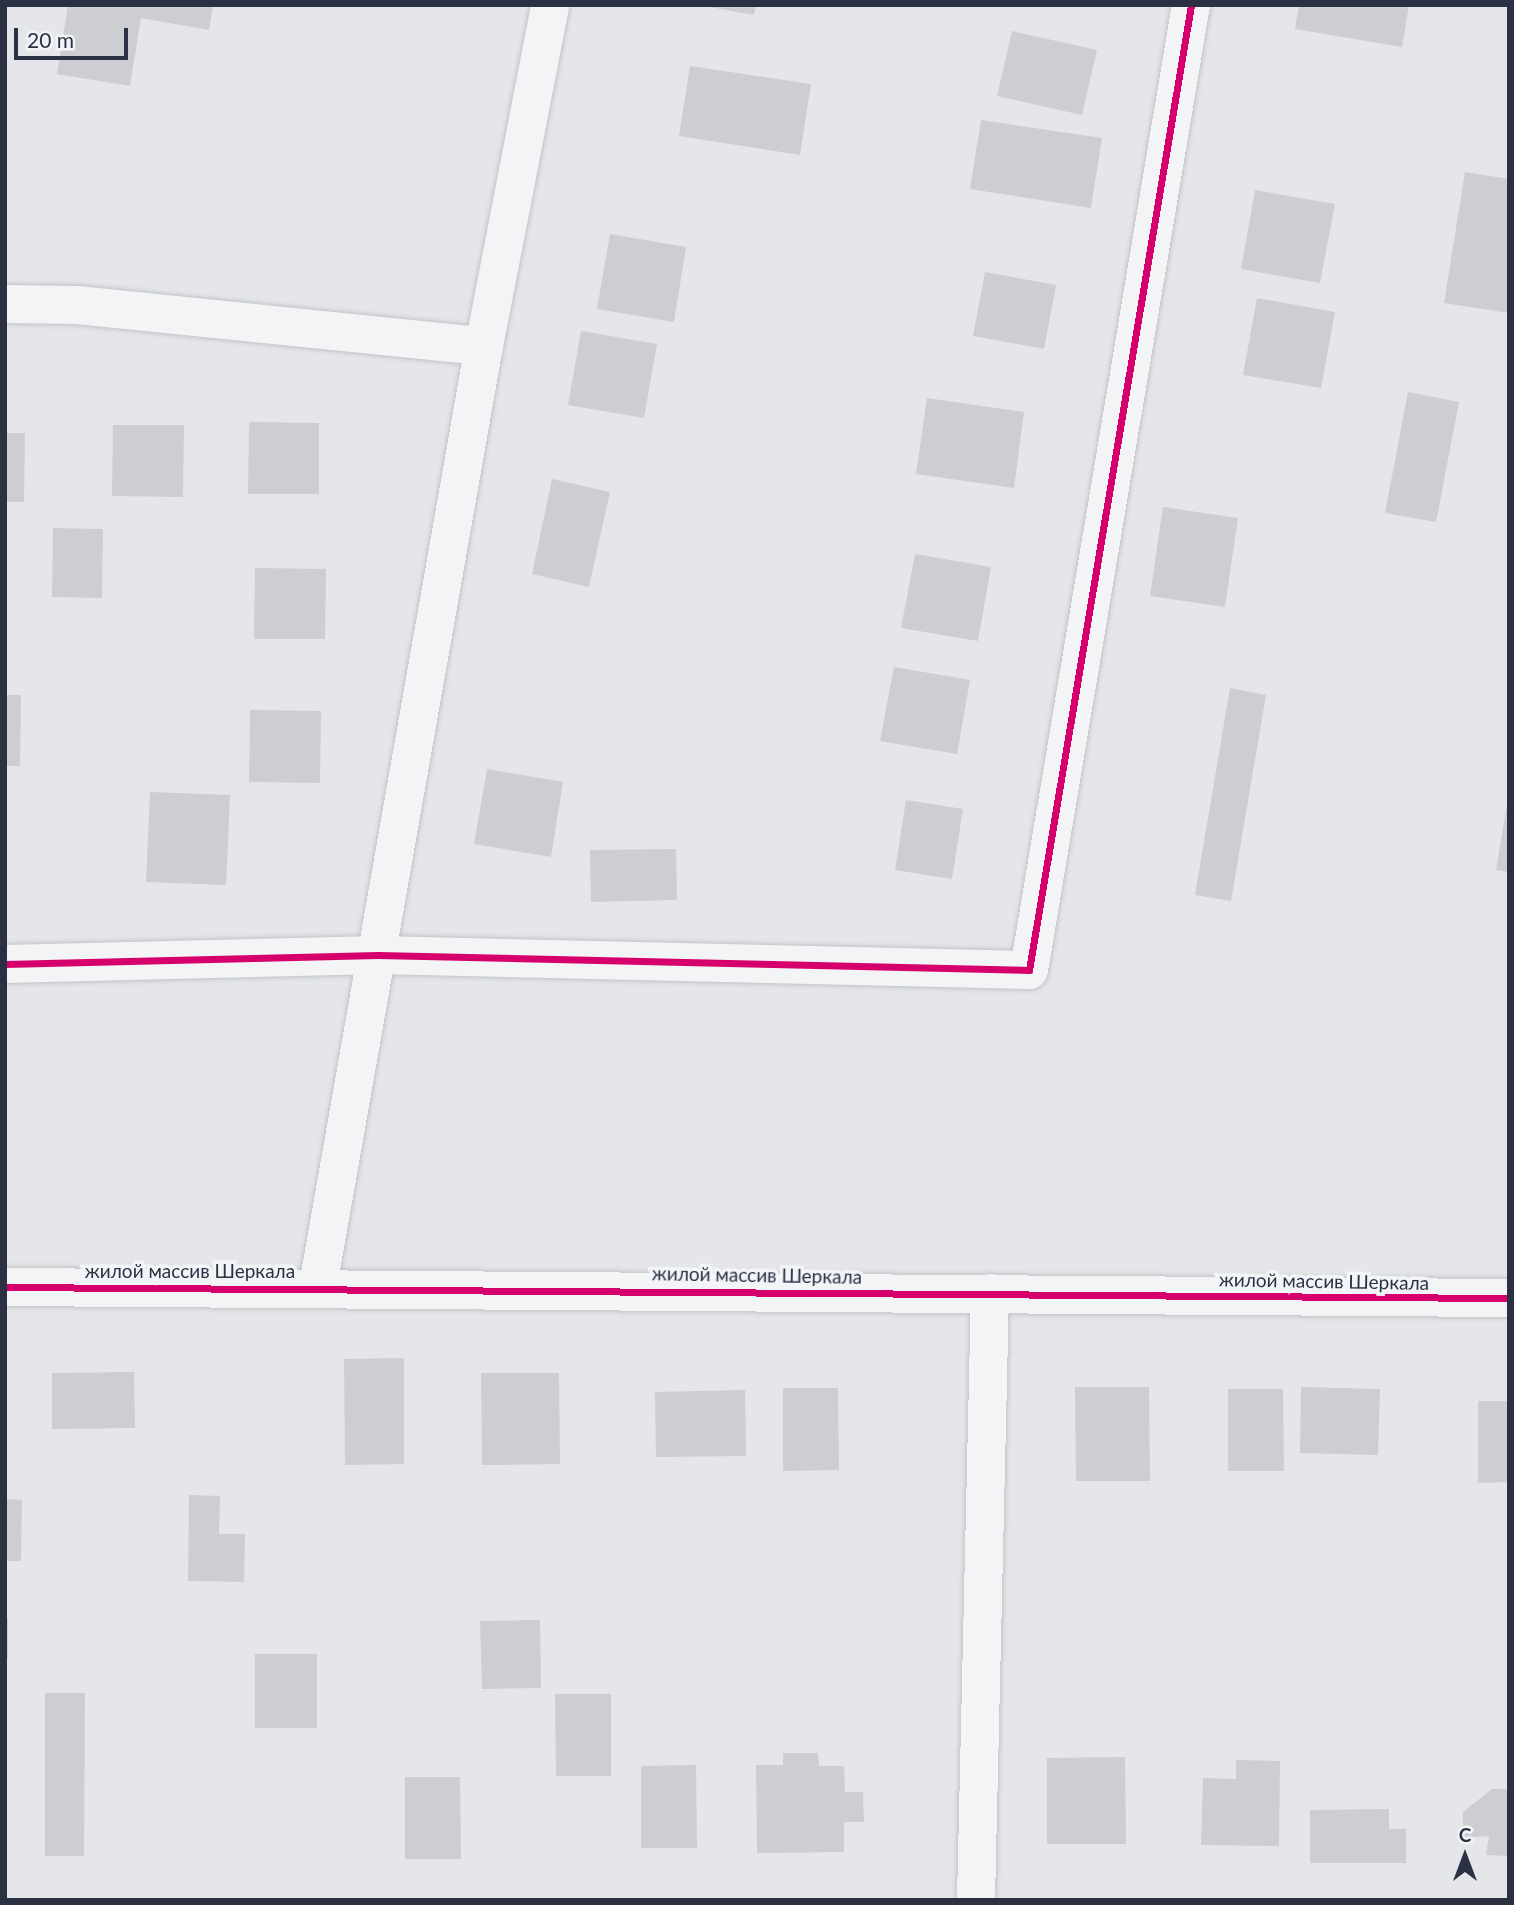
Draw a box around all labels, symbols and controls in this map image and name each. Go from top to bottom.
scale bar [18,14,131,58]
text: 20 m [27,27,74,52]
street label: жилой массив Шеркала [85,1260,295,1282]
street label: жилой массив Шеркала [652,1262,862,1288]
street label: жилой массив Шеркала [1219,1268,1429,1294]
north arrow [1430,1821,1500,1891]
text: С [1459,1823,1471,1846]

